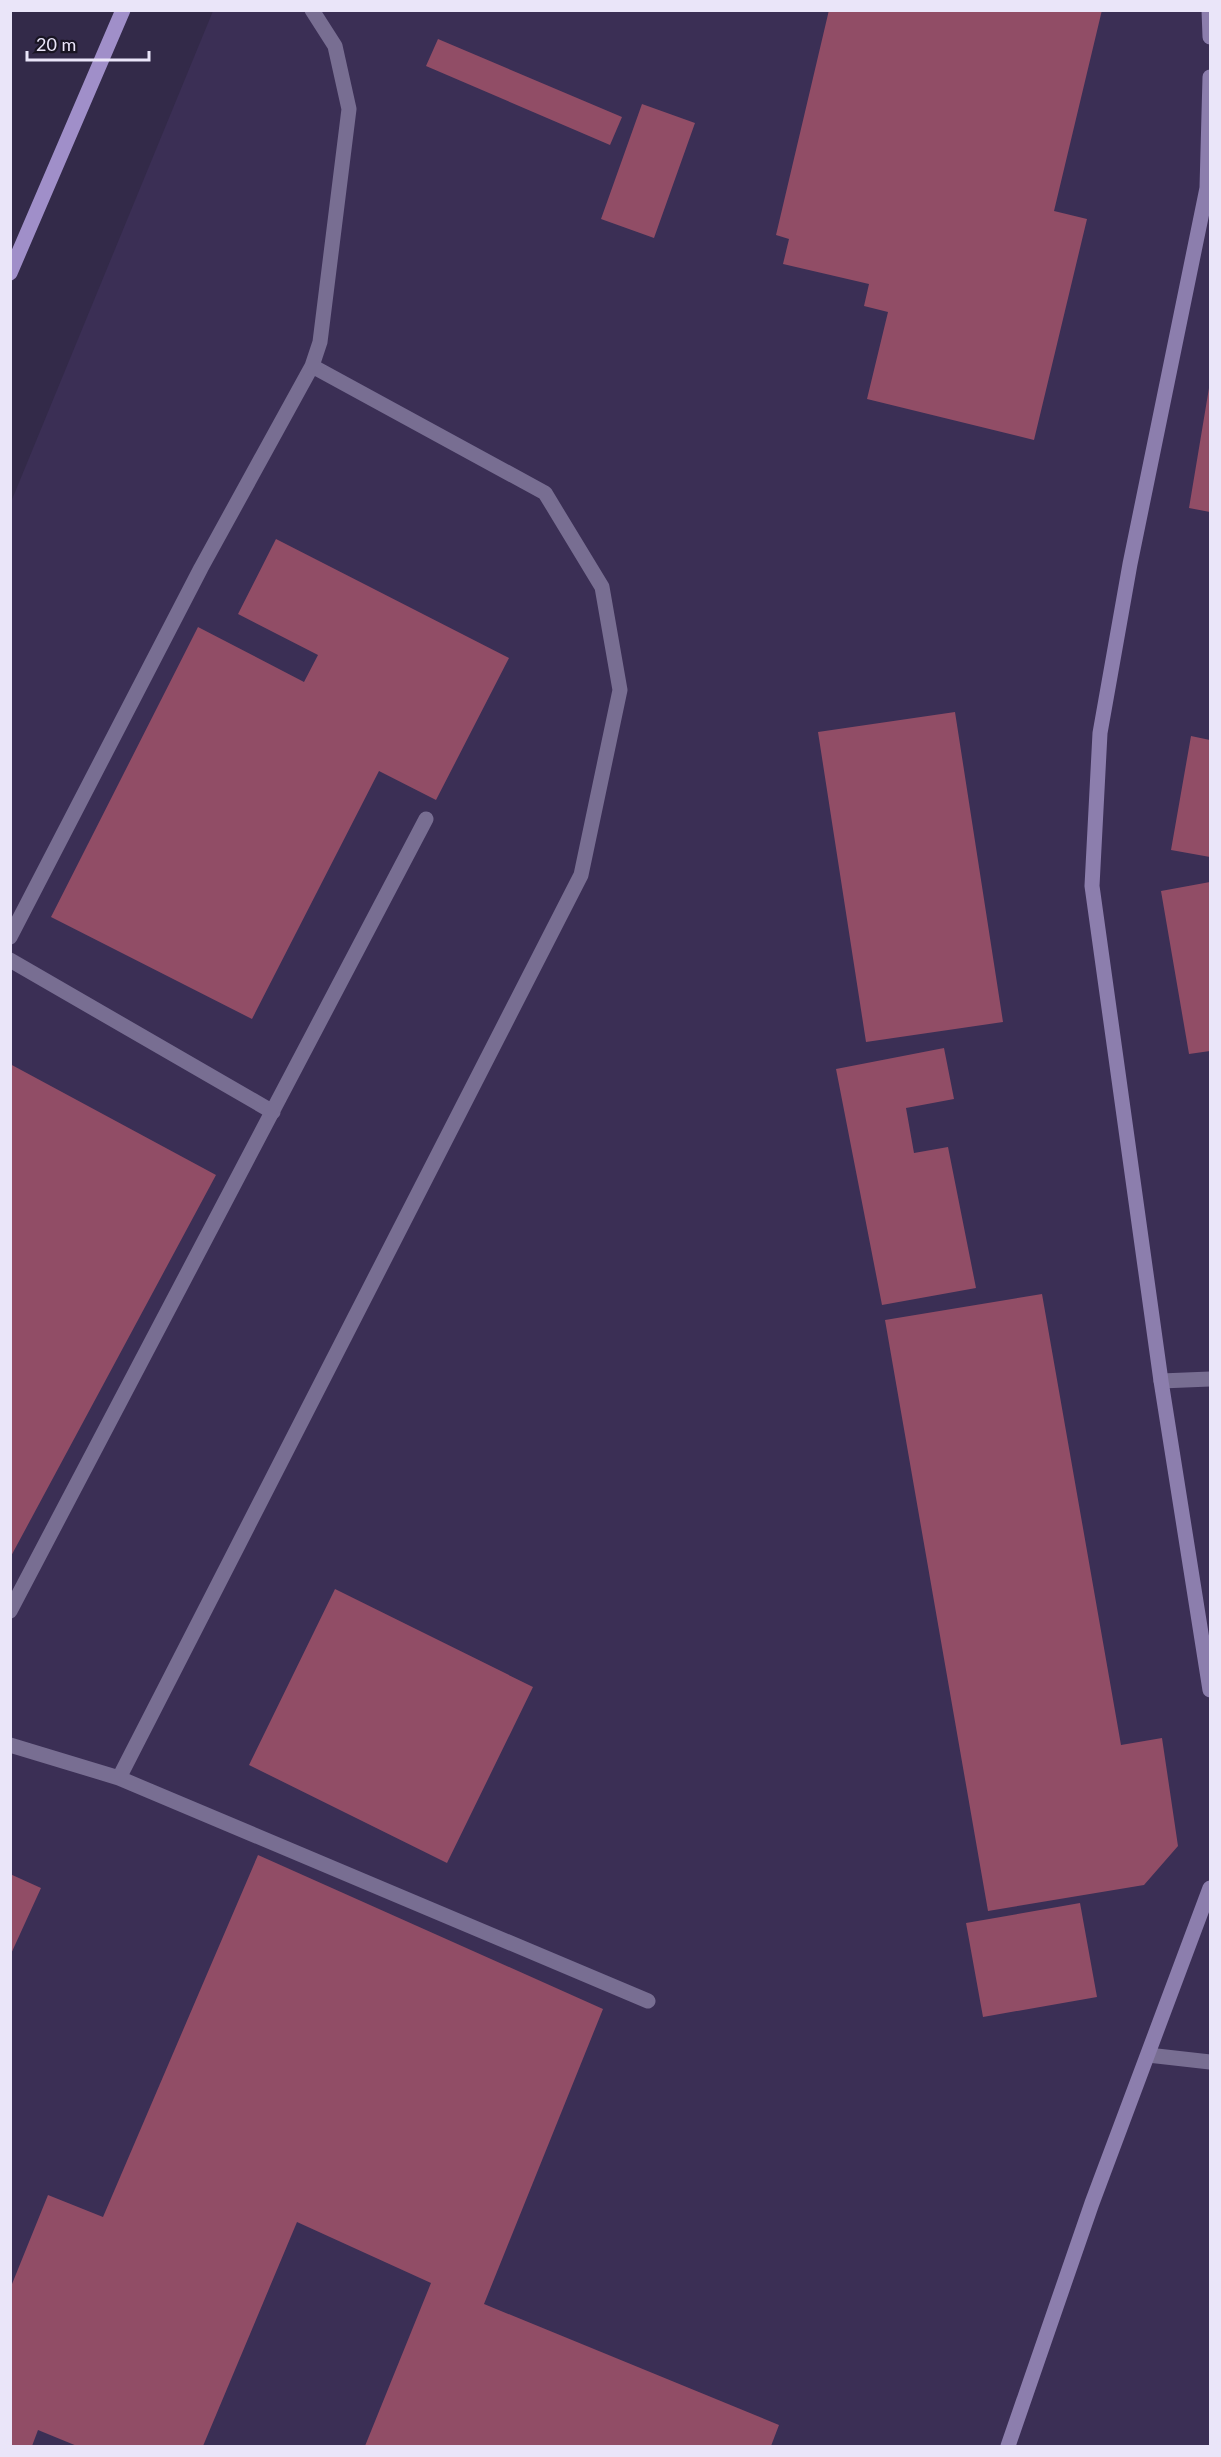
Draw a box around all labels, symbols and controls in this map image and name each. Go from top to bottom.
scale bar [27,24,148,62]
text: 20 m [36,33,76,55]

